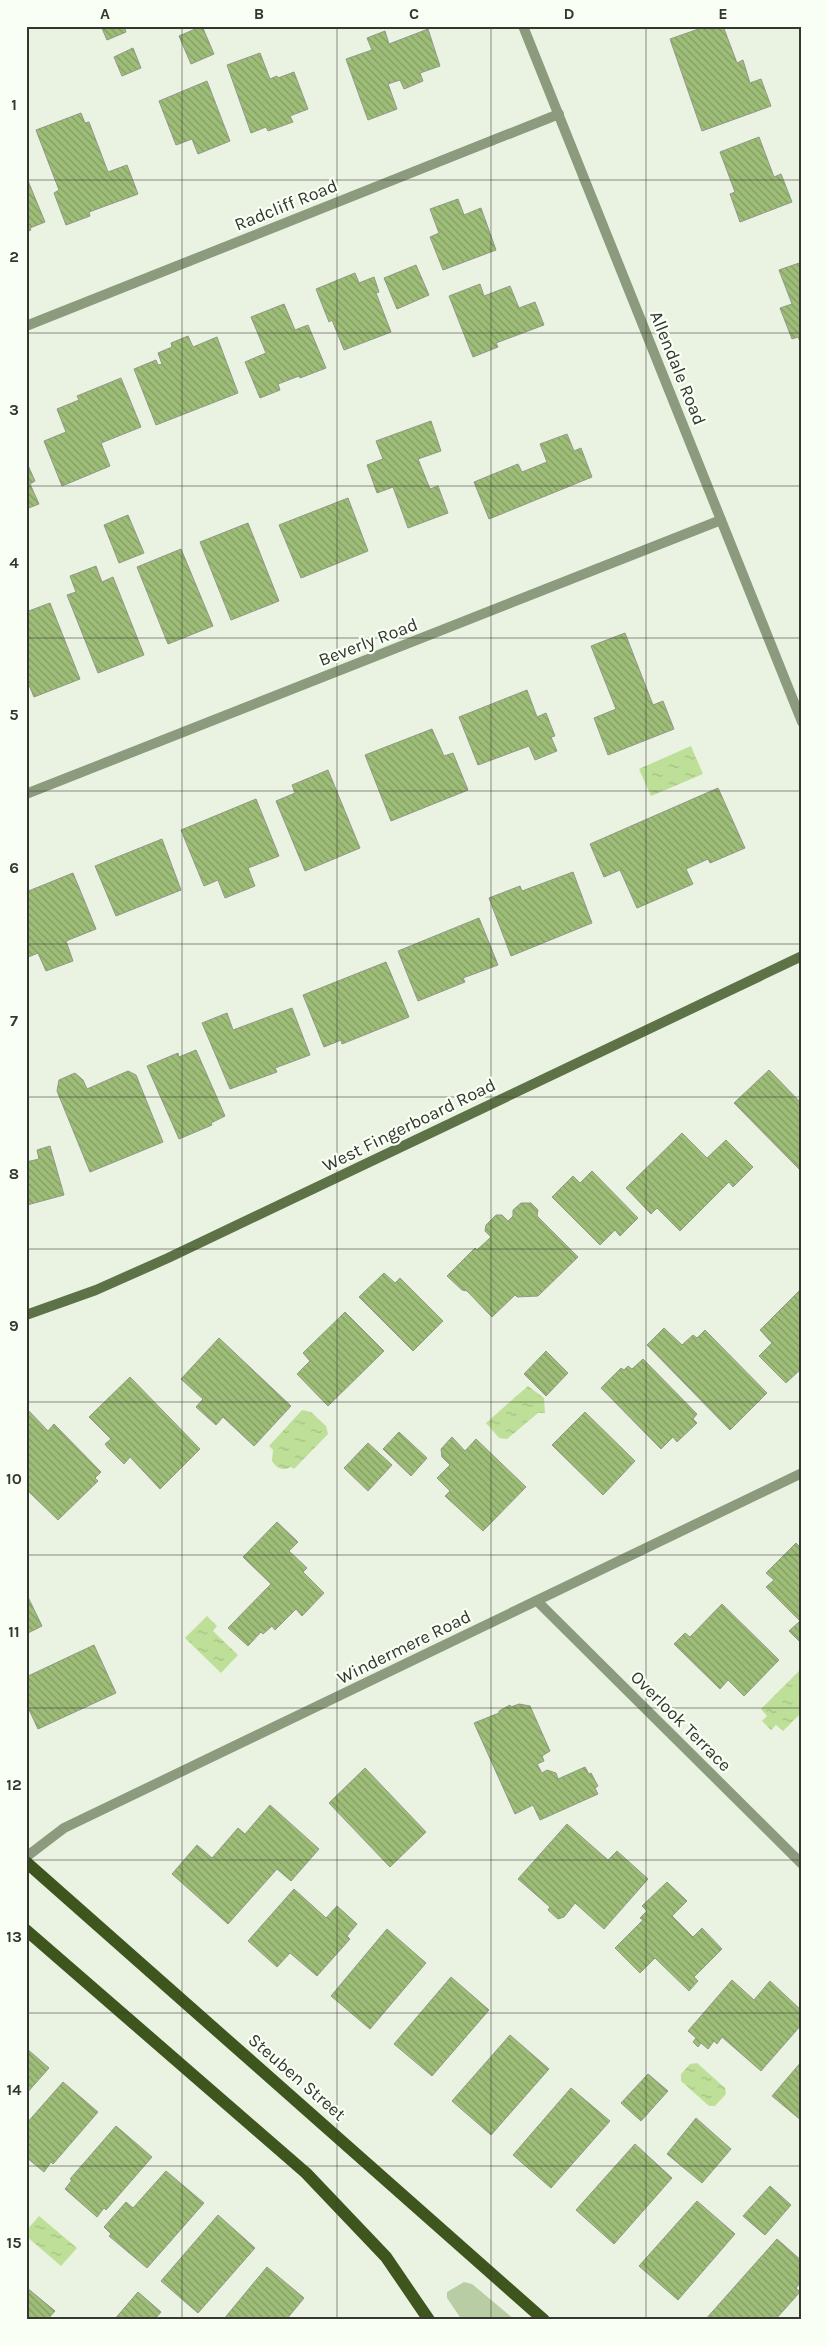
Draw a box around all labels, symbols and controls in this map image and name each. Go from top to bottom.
text: A [100,4,110,23]
text: B [254,4,264,23]
text: C [409,4,419,23]
text: D [564,4,575,23]
text: E [718,4,728,23]
text: 1 [11,95,17,114]
street label: Radcliff Road [231,174,341,236]
text: 2 [9,247,19,266]
street label: Allendale Road [645,308,711,428]
text: 3 [9,400,19,419]
text: 4 [9,553,19,572]
street label: Beverly Road [315,613,421,671]
text: 5 [9,705,19,724]
text: 6 [9,858,19,877]
text: 7 [10,1011,18,1030]
street label: West Fingerboard Road [319,1073,499,1177]
text: 8 [9,1164,19,1183]
text: 9 [9,1316,19,1335]
text: 10 [6,1469,22,1488]
street label: Windermere Road [333,1605,475,1689]
text: 11 [8,1622,20,1641]
street label: Overlook Terrace [626,1666,736,1776]
text: 12 [6,1775,22,1794]
text: 13 [6,1927,22,1946]
street label: Steuben Street [244,2029,351,2126]
text: 14 [6,2080,22,2099]
text: 15 [6,2233,22,2252]

